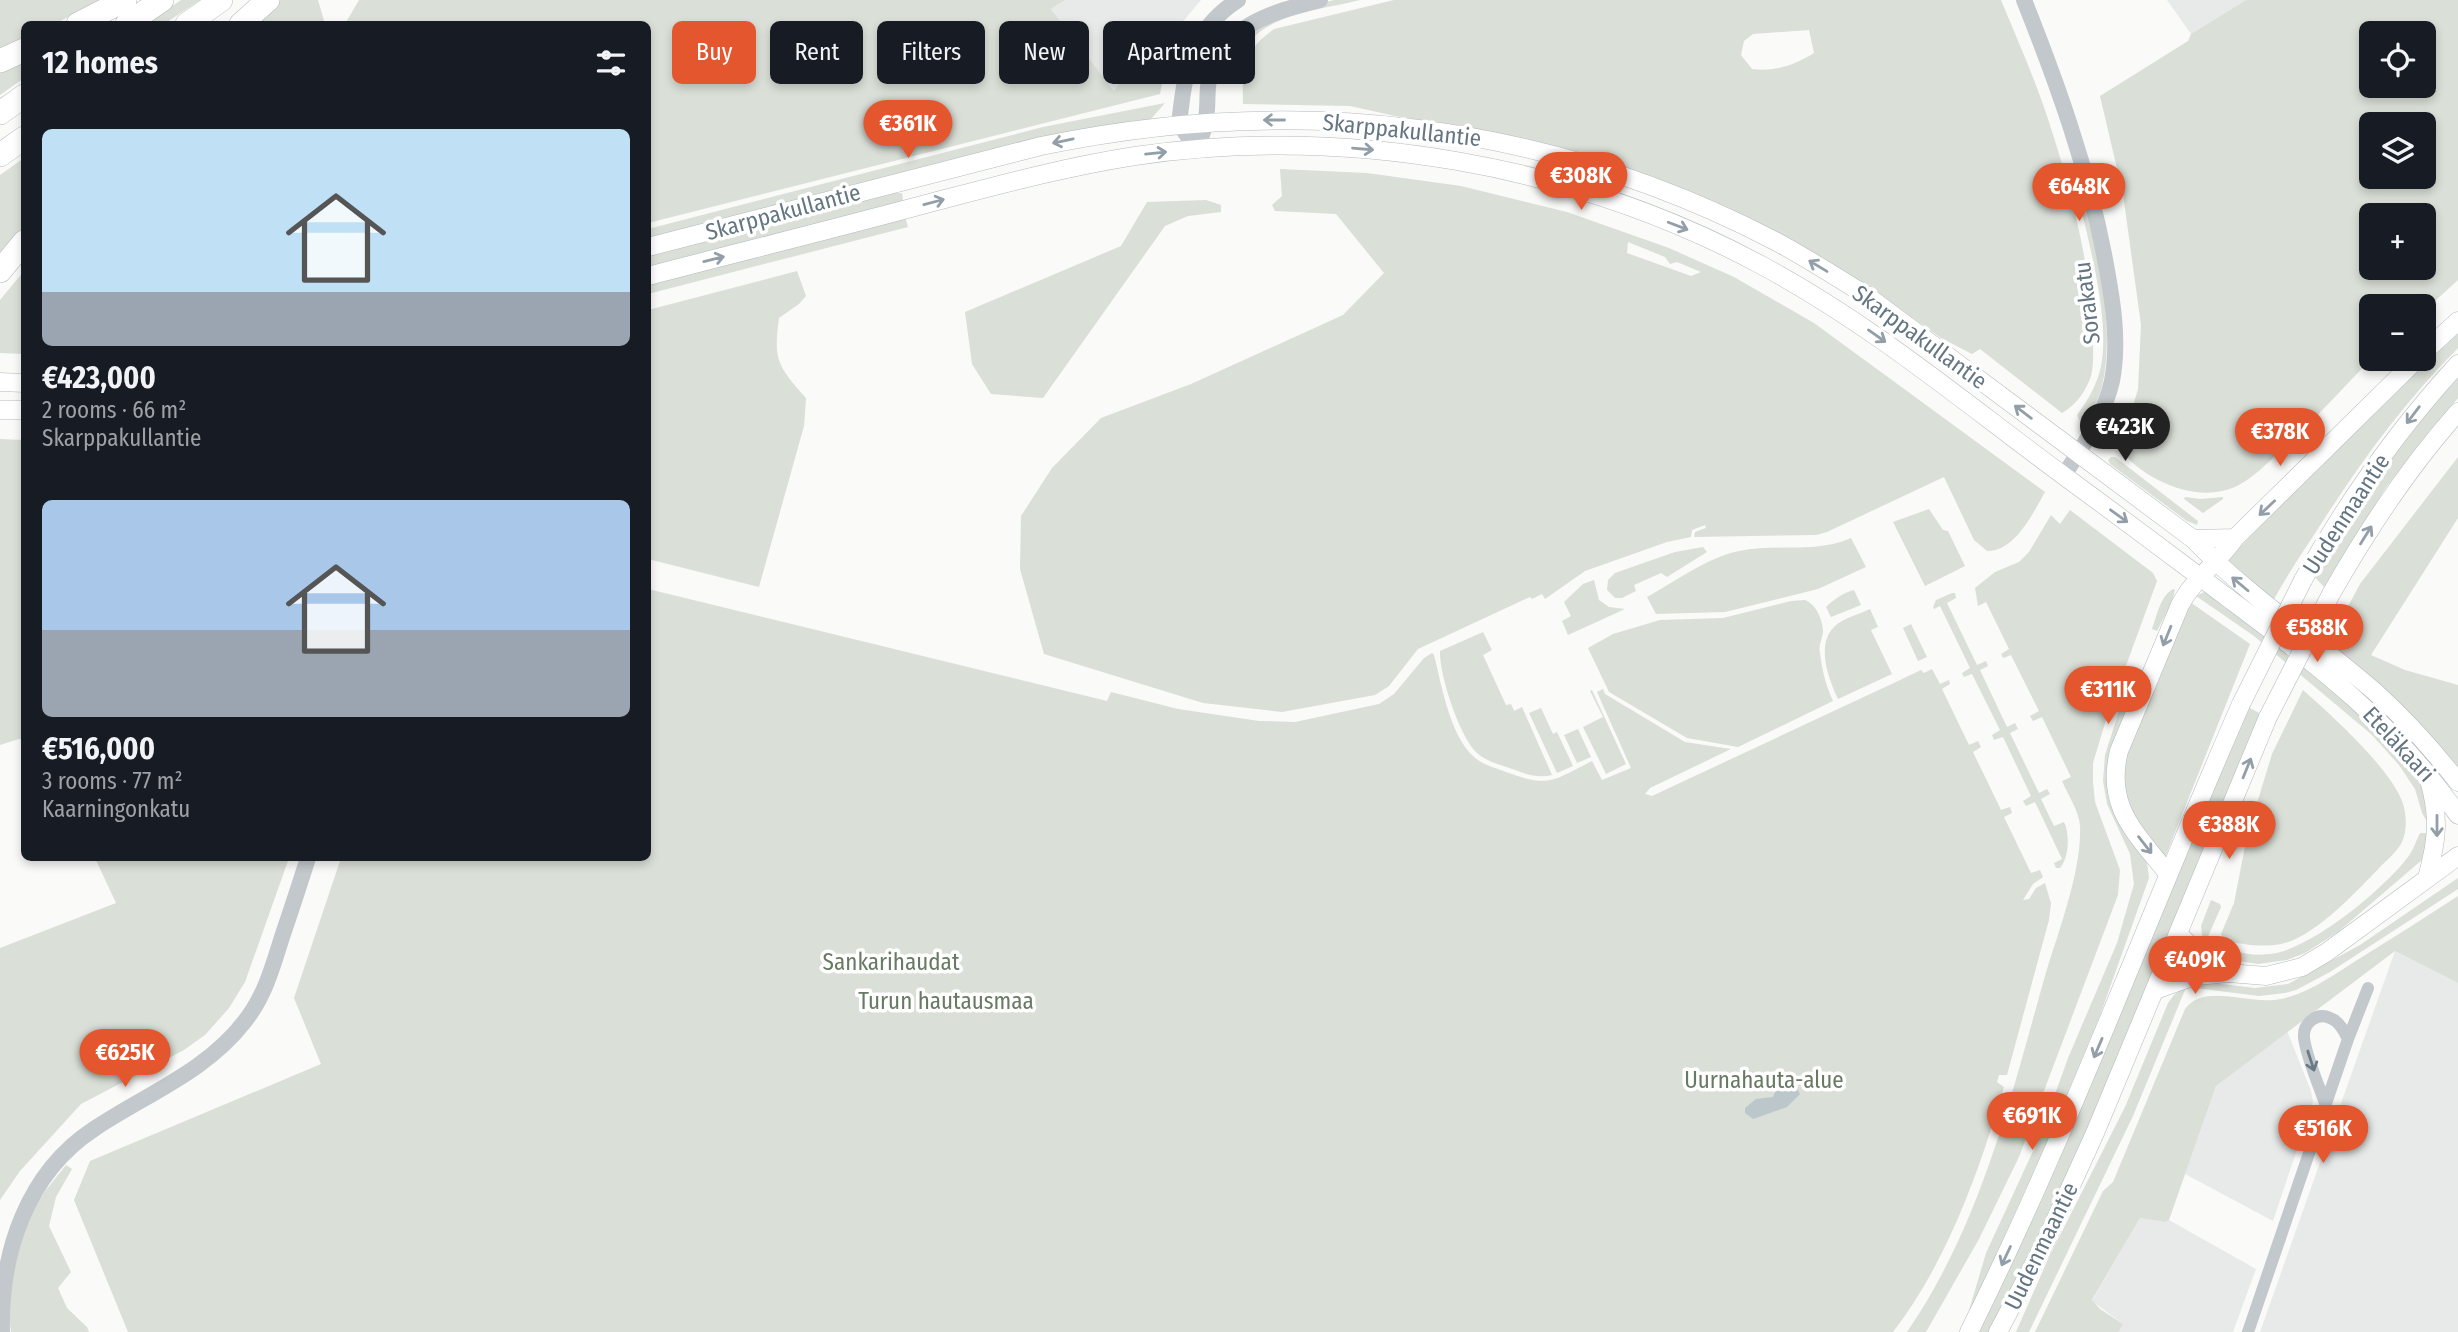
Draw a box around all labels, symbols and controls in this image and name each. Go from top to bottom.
chip: Buy [672,21,756,84]
chip: Rent [770,21,863,84]
chip: Filters [877,21,985,84]
chip: New [999,21,1089,84]
chip: Apartment [1103,21,1255,84]
map controls [2359,21,2436,371]
button: locate [2359,21,2436,98]
icon: filters [592,44,630,82]
text: 12 homes [42,45,158,81]
pin: €361K [859,100,957,160]
street label: Skarppakullantie [1321,108,1483,152]
text: €361K [879,109,937,137]
button: layers [2359,112,2436,189]
one-way arrow [1263,113,1286,126]
one-way arrow [1052,134,1075,148]
one-way arrow [1352,143,1374,156]
one-way arrow [1144,147,1167,160]
pin: €308K [1532,152,1630,212]
text: €308K [1550,161,1612,189]
pin: €648K [2030,164,2128,223]
text: €648K [2048,172,2110,200]
icon: home [273,175,399,301]
street label: Skarppakullantie [702,178,864,246]
one-way arrow [922,195,945,208]
button: + [2359,203,2436,280]
one-way arrow [1667,221,1689,234]
one-way arrow [702,252,724,265]
one-way arrow [1809,258,1829,272]
street label: Sorakatu [2068,260,2106,346]
street label: Skarppakullantie [1847,279,1993,395]
button: − [2359,294,2436,371]
one-way arrow [1867,329,1886,343]
text: €423,000 [42,360,156,396]
text: 2 rooms · 66 m² [42,396,186,424]
pin: €423K [2076,404,2174,463]
one-way arrow [2014,405,2033,420]
one-way arrow [2406,406,2421,424]
pin: €378K [2231,408,2329,468]
text: €423K [2096,412,2154,440]
text: €378K [2251,417,2309,445]
text: Skarppakullantie [42,424,201,452]
street label: Uudenmaantie [2297,448,2395,580]
one-way arrow [2259,499,2276,516]
one-way arrow [2109,509,2128,523]
one-way arrow [2358,526,2373,545]
icon: home [273,546,399,672]
one-way arrow [2232,576,2250,592]
pin: €588K [2268,604,2366,664]
text: €588K [2286,613,2348,641]
one-way arrow [2160,625,2173,646]
pin: €311K [2059,666,2157,726]
text: €311K [2080,675,2136,703]
street label: Eteläkaari [2357,700,2441,788]
text: €516,000 [42,731,155,767]
one-way arrow [2242,758,2255,780]
text: 3 rooms · 77 m² [42,767,183,795]
text: Kaarningonkatu [42,795,190,823]
pin: €388K [2180,802,2278,861]
text: €388K [2199,810,2259,838]
one-way arrow [2430,814,2443,837]
one-way arrow [2137,835,2152,853]
pin: €409K [2146,936,2244,996]
text: €409K [2164,945,2226,973]
park label: Sankarihaudat [823,948,960,976]
park label: Turun hautausmaa [858,987,1034,1015]
pin: €625K [76,1030,174,1089]
one-way arrow [2091,1037,2104,1059]
text: €625K [96,1038,155,1066]
one-way arrow [2305,1050,2318,1072]
park label: Uurnahauta-alue [1684,1066,1844,1094]
pin: €691K [1983,1092,2081,1152]
text: €691K [2003,1101,2061,1129]
pin: €516K [2274,1106,2372,1165]
text: €516K [2294,1114,2352,1142]
street label: Uudenmaantie [1998,1178,2084,1314]
one-way arrow [1999,1245,2012,1266]

